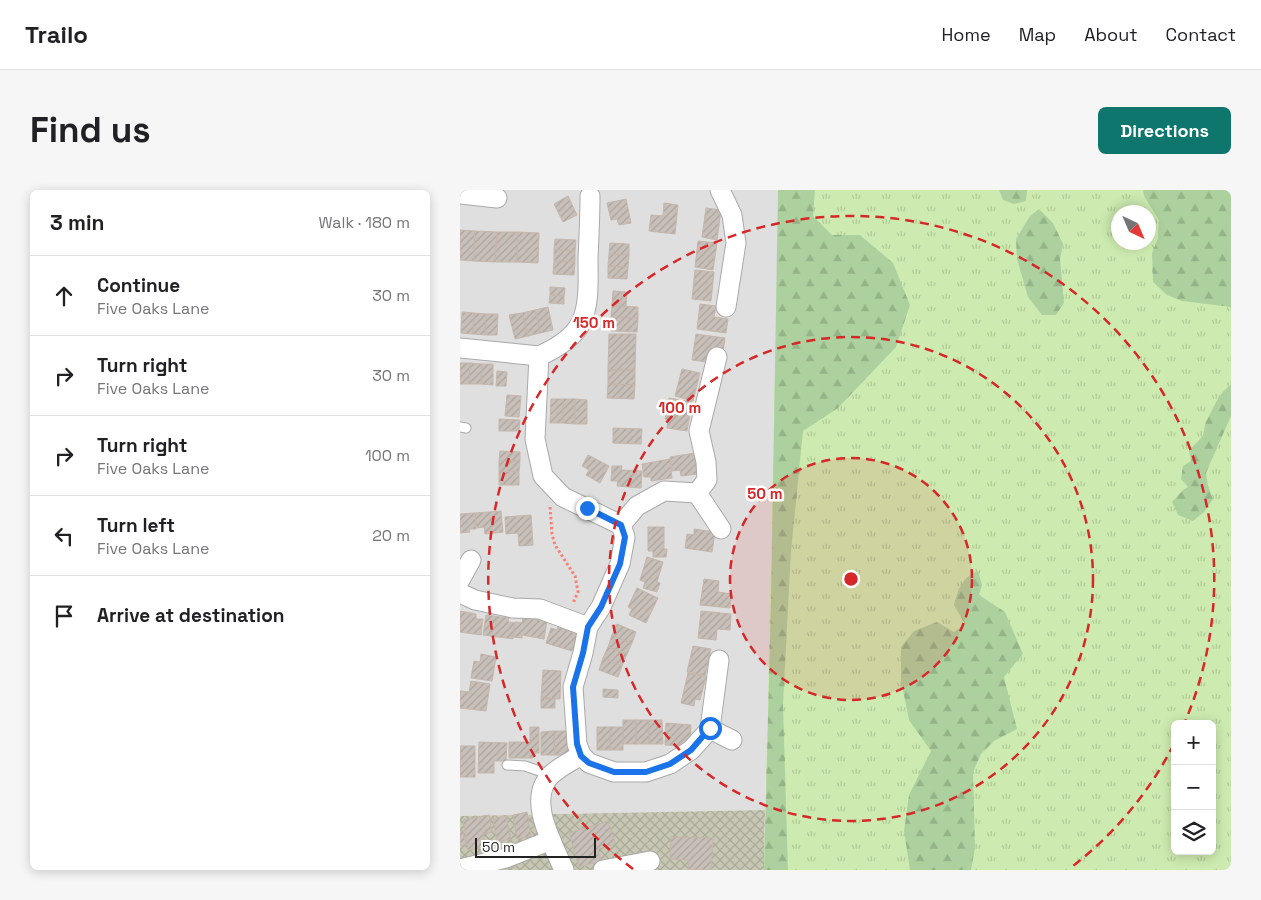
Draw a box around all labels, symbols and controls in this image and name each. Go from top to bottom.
text: Trailo [25,19,88,50]
text: Home [942,23,991,46]
text: Map [1019,23,1056,46]
text: About [1084,23,1138,46]
text: Contact [1166,23,1236,46]
button: Directions [1098,107,1231,154]
text: Find us [30,108,151,152]
north arrow [1111,205,1156,250]
text: 3 min [50,209,105,236]
text: Walk · 180 m [318,212,410,233]
text: Continue [97,273,180,298]
icon: ahead [50,282,78,310]
text: 30 m [372,285,410,306]
text: Five Oaks Lane [97,298,210,319]
text: 150 m [573,313,615,332]
text: Turn right [97,353,187,378]
icon: right [50,362,78,390]
text: 30 m [372,365,410,386]
text: Five Oaks Lane [97,378,210,399]
text: 100 m [659,398,701,417]
text: Turn right [97,433,187,458]
icon: right [50,442,78,470]
text: 100 m [365,445,410,466]
text: Five Oaks Lane [97,458,210,479]
text: 50 m [747,484,783,503]
route end [576,497,599,520]
text: Turn left [97,513,175,538]
icon: left [50,522,78,550]
text: 20 m [372,525,410,546]
text: Five Oaks Lane [97,538,210,559]
centre of rings [842,570,860,588]
icon: arrive [50,602,78,630]
text: Arrive at destination [97,603,285,628]
route start [699,717,722,740]
map controls [1171,720,1216,855]
button: + [1171,720,1216,765]
button: − [1171,765,1216,810]
button: layers [1171,810,1216,855]
scale bar [475,835,596,858]
text: 50 m [482,838,515,856]

